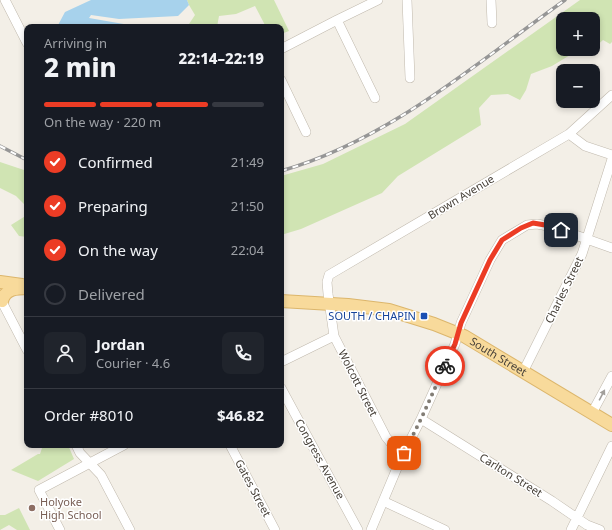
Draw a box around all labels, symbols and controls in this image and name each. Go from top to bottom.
map controls [556,12,600,108]
button: + [556,12,600,56]
text: Arriving in [44,34,107,52]
text: 22:14–22:19 [179,48,264,68]
text: 2 min [44,49,117,85]
button: − [556,64,600,108]
text: On the way · 220 m [44,113,161,131]
icon: check [44,151,66,173]
text: Confirmed [78,152,153,172]
text: 21:49 [231,153,264,171]
street label: Brown Avenue [425,171,497,222]
icon: check [44,195,66,217]
text: Preparing [78,196,148,216]
text: 21:50 [231,197,264,215]
pin [544,213,578,247]
icon: home [550,219,572,241]
icon: check [44,239,66,261]
text: On the way [78,240,158,260]
text: 22:04 [231,241,264,259]
street label: Charles Street [541,254,586,326]
text: Delivered [78,284,145,304]
place label: SOUTH / CHAPIN [328,308,416,323]
marker: SOUTH / CHAPIN [419,311,429,321]
button: person [44,332,86,374]
button: phone [222,332,264,374]
street label: South Street [467,333,530,379]
text: Jordan [96,334,145,354]
courier [425,346,465,386]
street label: Wolcott Street [335,347,382,419]
text: Courier · 4.6 [96,354,170,372]
icon: bike [434,355,456,377]
one-way arrow [599,389,605,400]
text: Order #8010 [44,405,133,425]
text: $46.82 [217,405,264,425]
street label: Congress Avenue [292,416,349,502]
pin [387,436,421,470]
icon: bag [393,442,415,464]
street label: Carlton Street [477,449,546,500]
street label: Gates Street [232,456,275,519]
place label: Holyoke High School [40,494,102,522]
marker: Holyoke High School [27,503,37,513]

